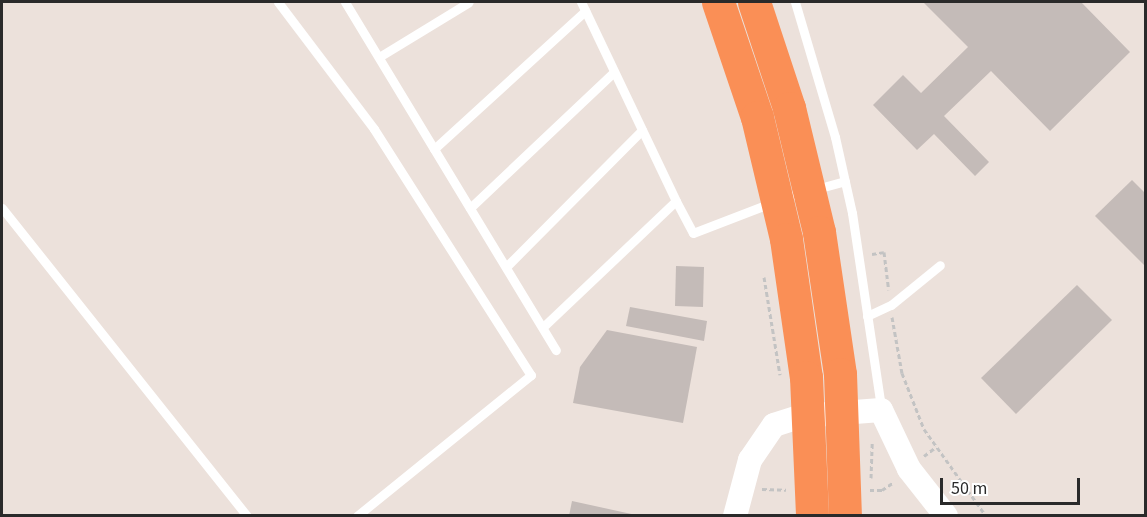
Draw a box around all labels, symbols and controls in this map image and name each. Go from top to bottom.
scale bar [943,466,1082,504]
text: 50 m [951,476,987,501]

